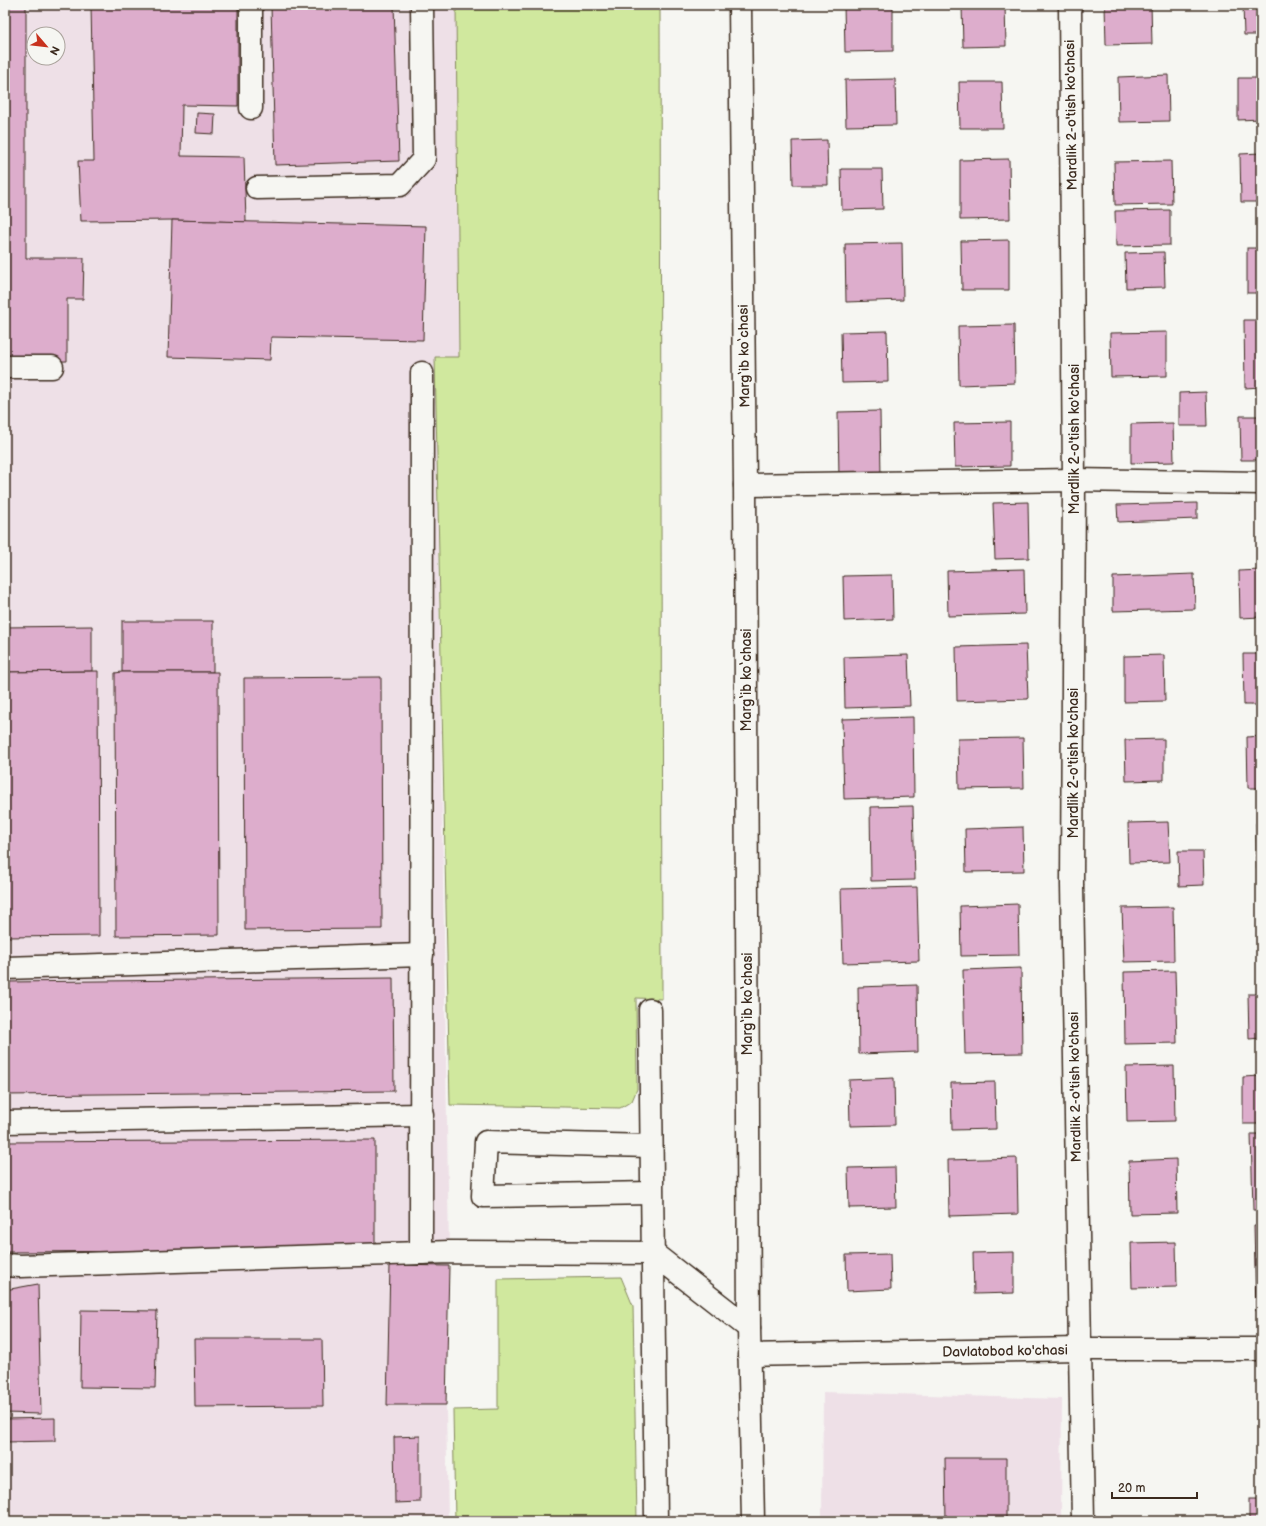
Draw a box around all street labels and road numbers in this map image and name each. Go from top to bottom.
street label: Mardlik 2-o'tish ko'chasi [1061,39,1081,191]
street label: Marg‘ib ko‘chasi [735,304,753,408]
street label: Mardlik 2-o'tish ko'chasi [1066,364,1083,514]
street label: Marg‘ib ko‘chasi [738,628,755,732]
street label: Mardlik 2-o'tish ko'chasi [1065,688,1082,838]
street label: Marg‘ib ko‘chasi [739,952,756,1056]
street label: Mardlik 2-o'tish ko'chasi [1065,1011,1085,1163]
street label: Davlatobod ko'chasi [942,1341,1068,1361]

